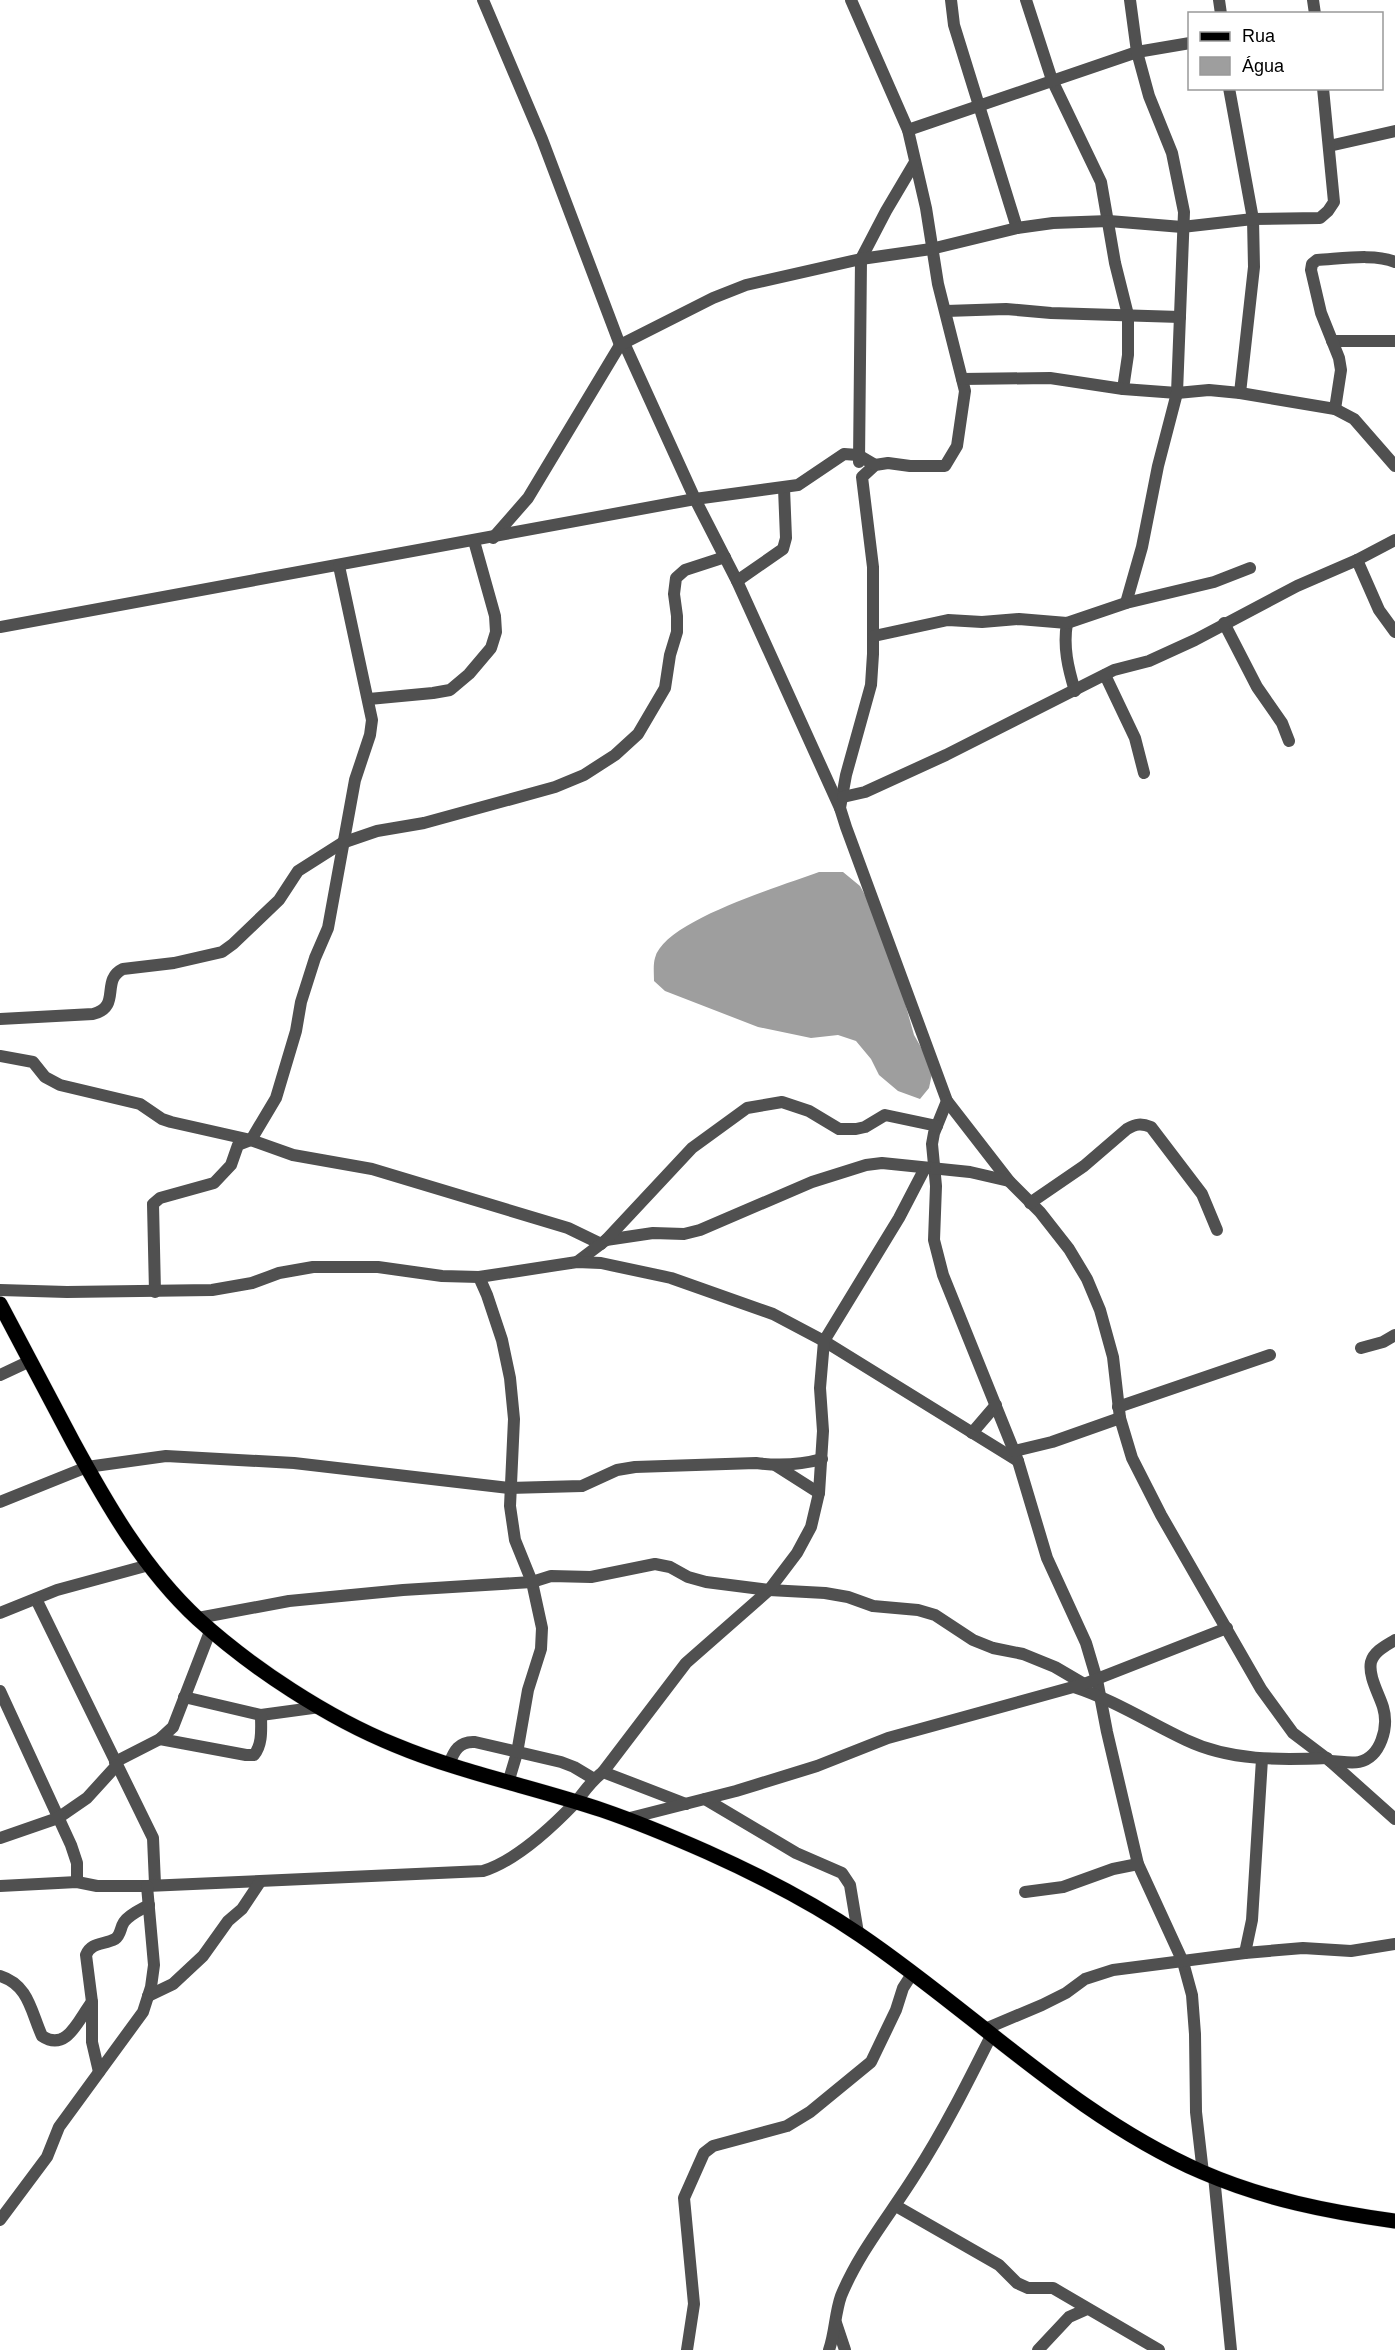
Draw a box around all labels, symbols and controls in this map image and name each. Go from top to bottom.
legend [1188,12,1383,90]
text: Rua [1242,26,1276,46]
text: Água [1242,56,1285,76]

